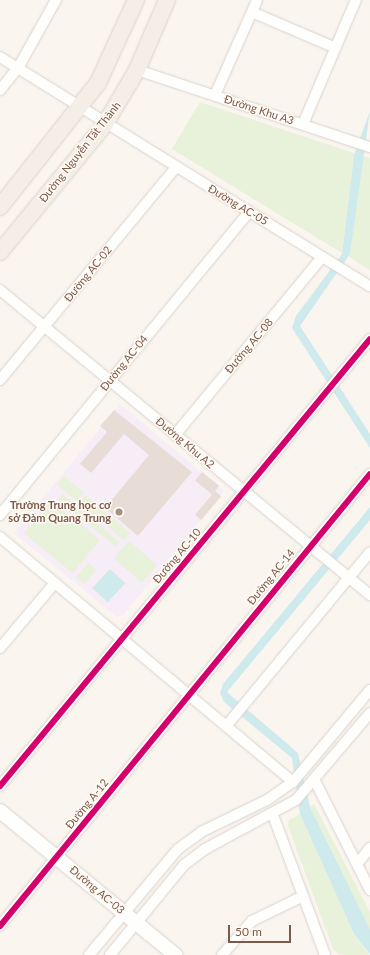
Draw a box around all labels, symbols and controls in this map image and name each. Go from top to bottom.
street label: Đường Khu A3 [222,92,296,128]
street label: Đường Nguyễn Tất Thành [36,99,124,205]
street label: Đường AC-05 [205,182,271,228]
street label: Đường AC-02 [61,243,115,305]
street label: Đường AC-08 [222,316,276,376]
street label: Đường AC-04 [97,332,151,394]
street label: Đường Khu A2 [153,415,217,471]
place label: Trường Trung học cơ sở Đàm Quang Trung [8,499,111,525]
marker: Trường Trung học cơ sở Đàm Quang Trung [114,507,124,517]
street label: Đường AC-10 [150,526,204,586]
street label: Đường AC-14 [244,546,298,608]
street label: Đường A-12 [63,776,111,832]
street label: Đường AC-03 [67,863,127,917]
scale bar [230,917,293,943]
text: 50 m [235,924,262,939]

